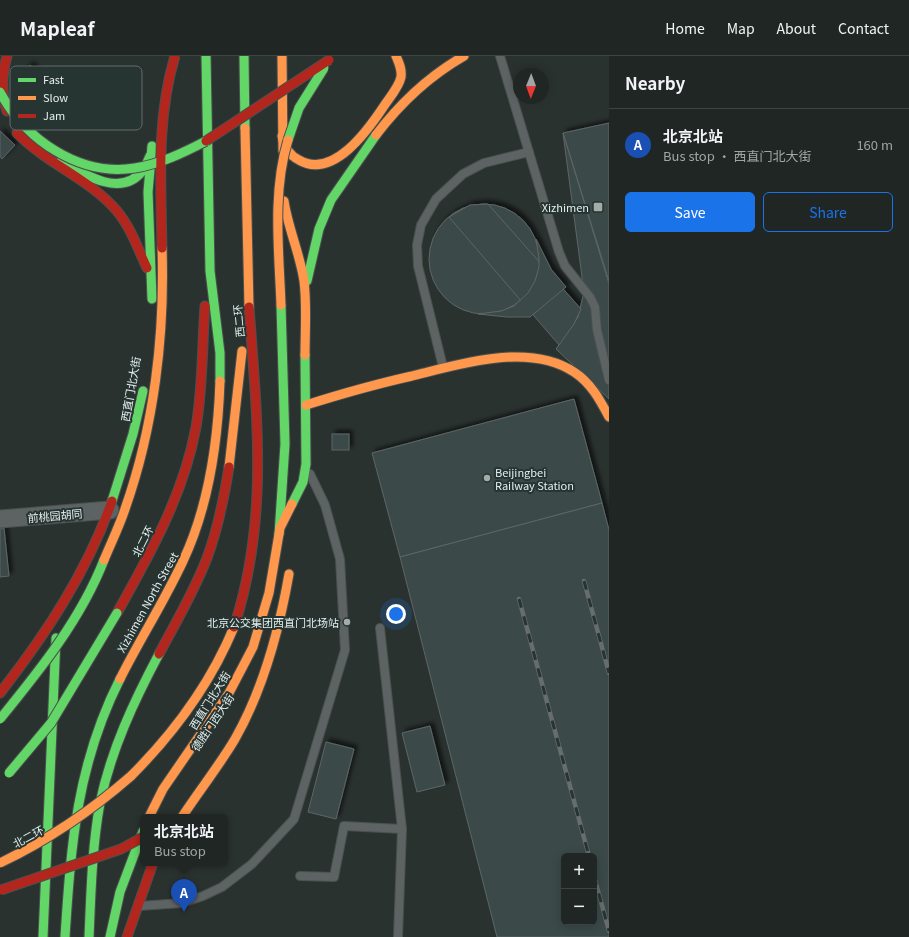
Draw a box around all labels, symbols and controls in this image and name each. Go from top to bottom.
text: Mapleaf [20,14,95,41]
text: Home [665,18,705,38]
text: Map [727,18,755,38]
text: About [777,18,816,38]
text: Contact [838,18,889,38]
legend [10,66,142,130]
north arrow [513,68,549,104]
text: Nearby [625,70,685,95]
text: Fast [43,71,64,87]
text: Slow [43,89,68,105]
text: Jam [43,107,65,123]
text: 北京北站 [663,125,723,146]
text: A [634,135,642,154]
text: 160 m [856,135,893,154]
text: Bus stop · 西直门北大街 [663,146,812,165]
button: Save [625,192,755,232]
button: Share [763,192,893,232]
place label: Xizhimen [542,199,589,215]
marker: Xizhimen [592,201,604,213]
street label: 西二环 [229,304,247,338]
street label: 西直门北大街 [116,355,144,423]
place label: Beijingbei Railway Station [495,464,574,493]
marker: Beijingbei Railway Station [482,473,492,483]
street label: 前桃园胡同 [27,505,83,525]
street label: 北二环 [127,523,157,559]
street label: Xizhimen North Street [113,549,181,655]
your location [386,604,406,624]
place label: 北京公交集团西直门北场站 [207,614,339,630]
marker: 北京公交集团西直门北场站 [342,617,352,627]
street label: 西直门北大街 [185,668,233,732]
street label: 德胜门西大街 [187,690,237,754]
popup [140,814,228,866]
text: 北京北站 [154,820,214,841]
street label: 北二环 [10,821,46,851]
text: Bus stop [154,841,206,860]
map controls [561,853,597,925]
button: + [561,853,597,889]
pin: A [171,879,197,912]
button: − [561,889,597,925]

